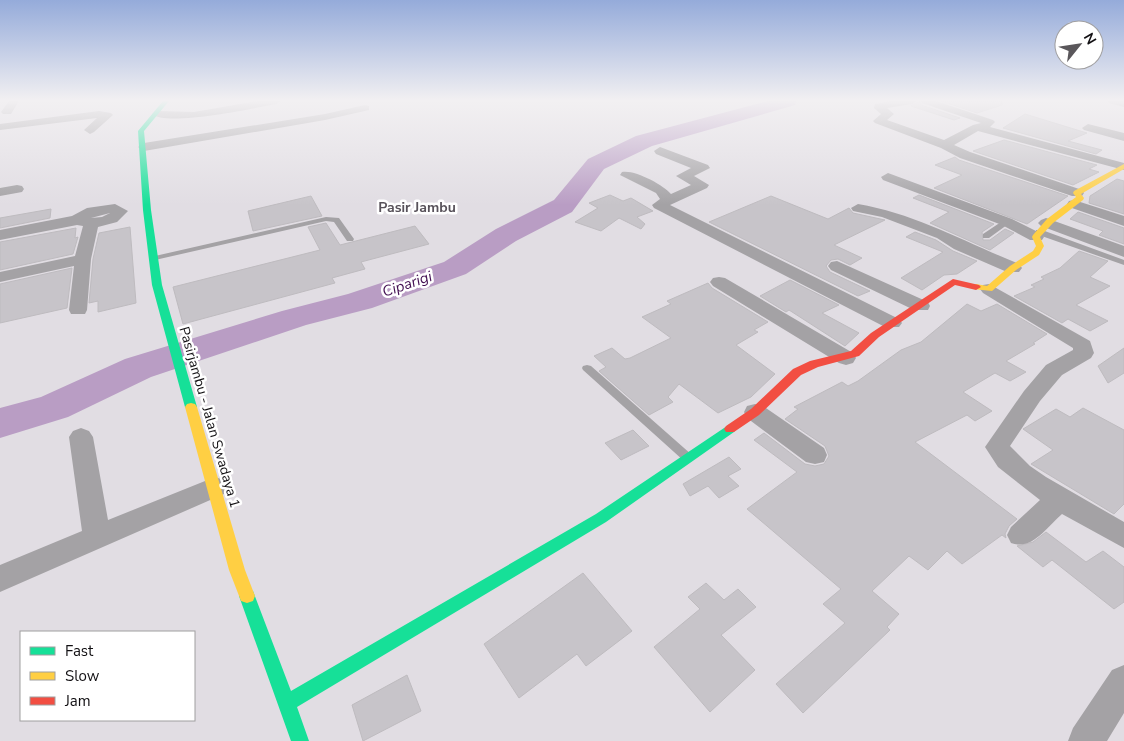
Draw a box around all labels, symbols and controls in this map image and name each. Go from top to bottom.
north arrow [1054,20,1104,70]
text: N [1079,29,1101,48]
district label: Pasir Jambu [378,198,456,217]
water label: Ciparigi [379,266,435,302]
street label: Pasirjambu - Jalan Swadaya 1 [175,324,244,510]
legend [20,631,195,721]
text: Fast [65,641,94,661]
text: Slow [65,666,100,686]
text: Jam [64,691,91,711]

